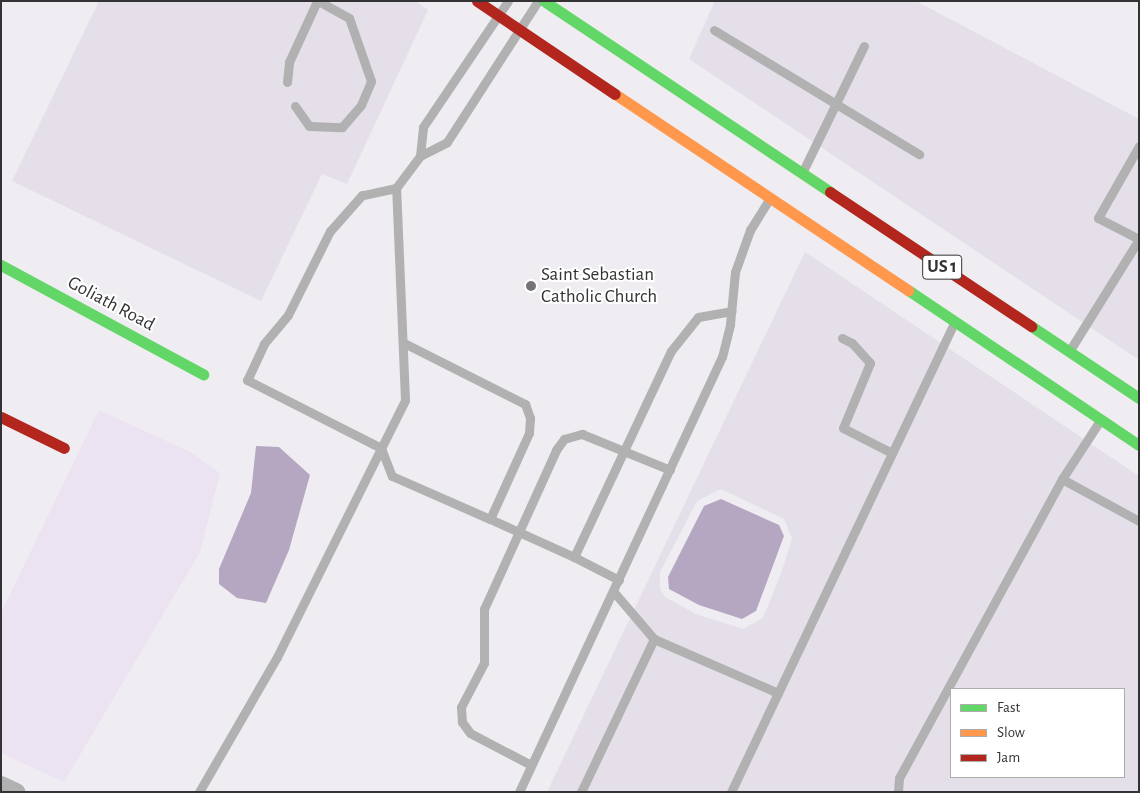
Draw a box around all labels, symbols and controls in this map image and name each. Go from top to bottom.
road number: US 1 [922,252,962,282]
place label: Saint Sebastian Catholic Church [541,264,657,308]
street label: Goliath Road [64,272,158,336]
marker: Saint Sebastian Catholic Church [525,280,537,292]
legend [950,688,1125,778]
text: Fast [997,700,1020,715]
text: Slow [997,725,1025,740]
text: Jam [997,750,1020,765]

